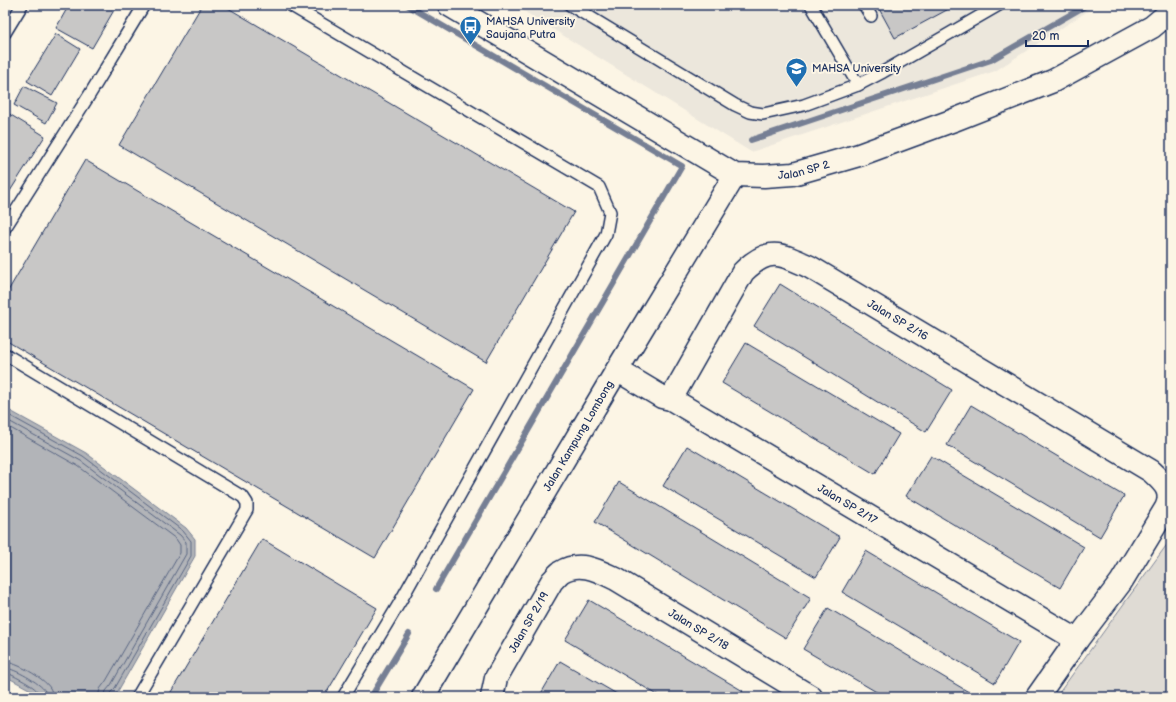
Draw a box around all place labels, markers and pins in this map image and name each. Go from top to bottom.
bus stop icon: MAHSA University Saujana Putra [458,14,484,47]
place label: MAHSA University Saujana Putra [486,15,575,41]
school or university icon: MAHSA University [783,55,809,88]
place label: MAHSA University [812,62,901,75]

